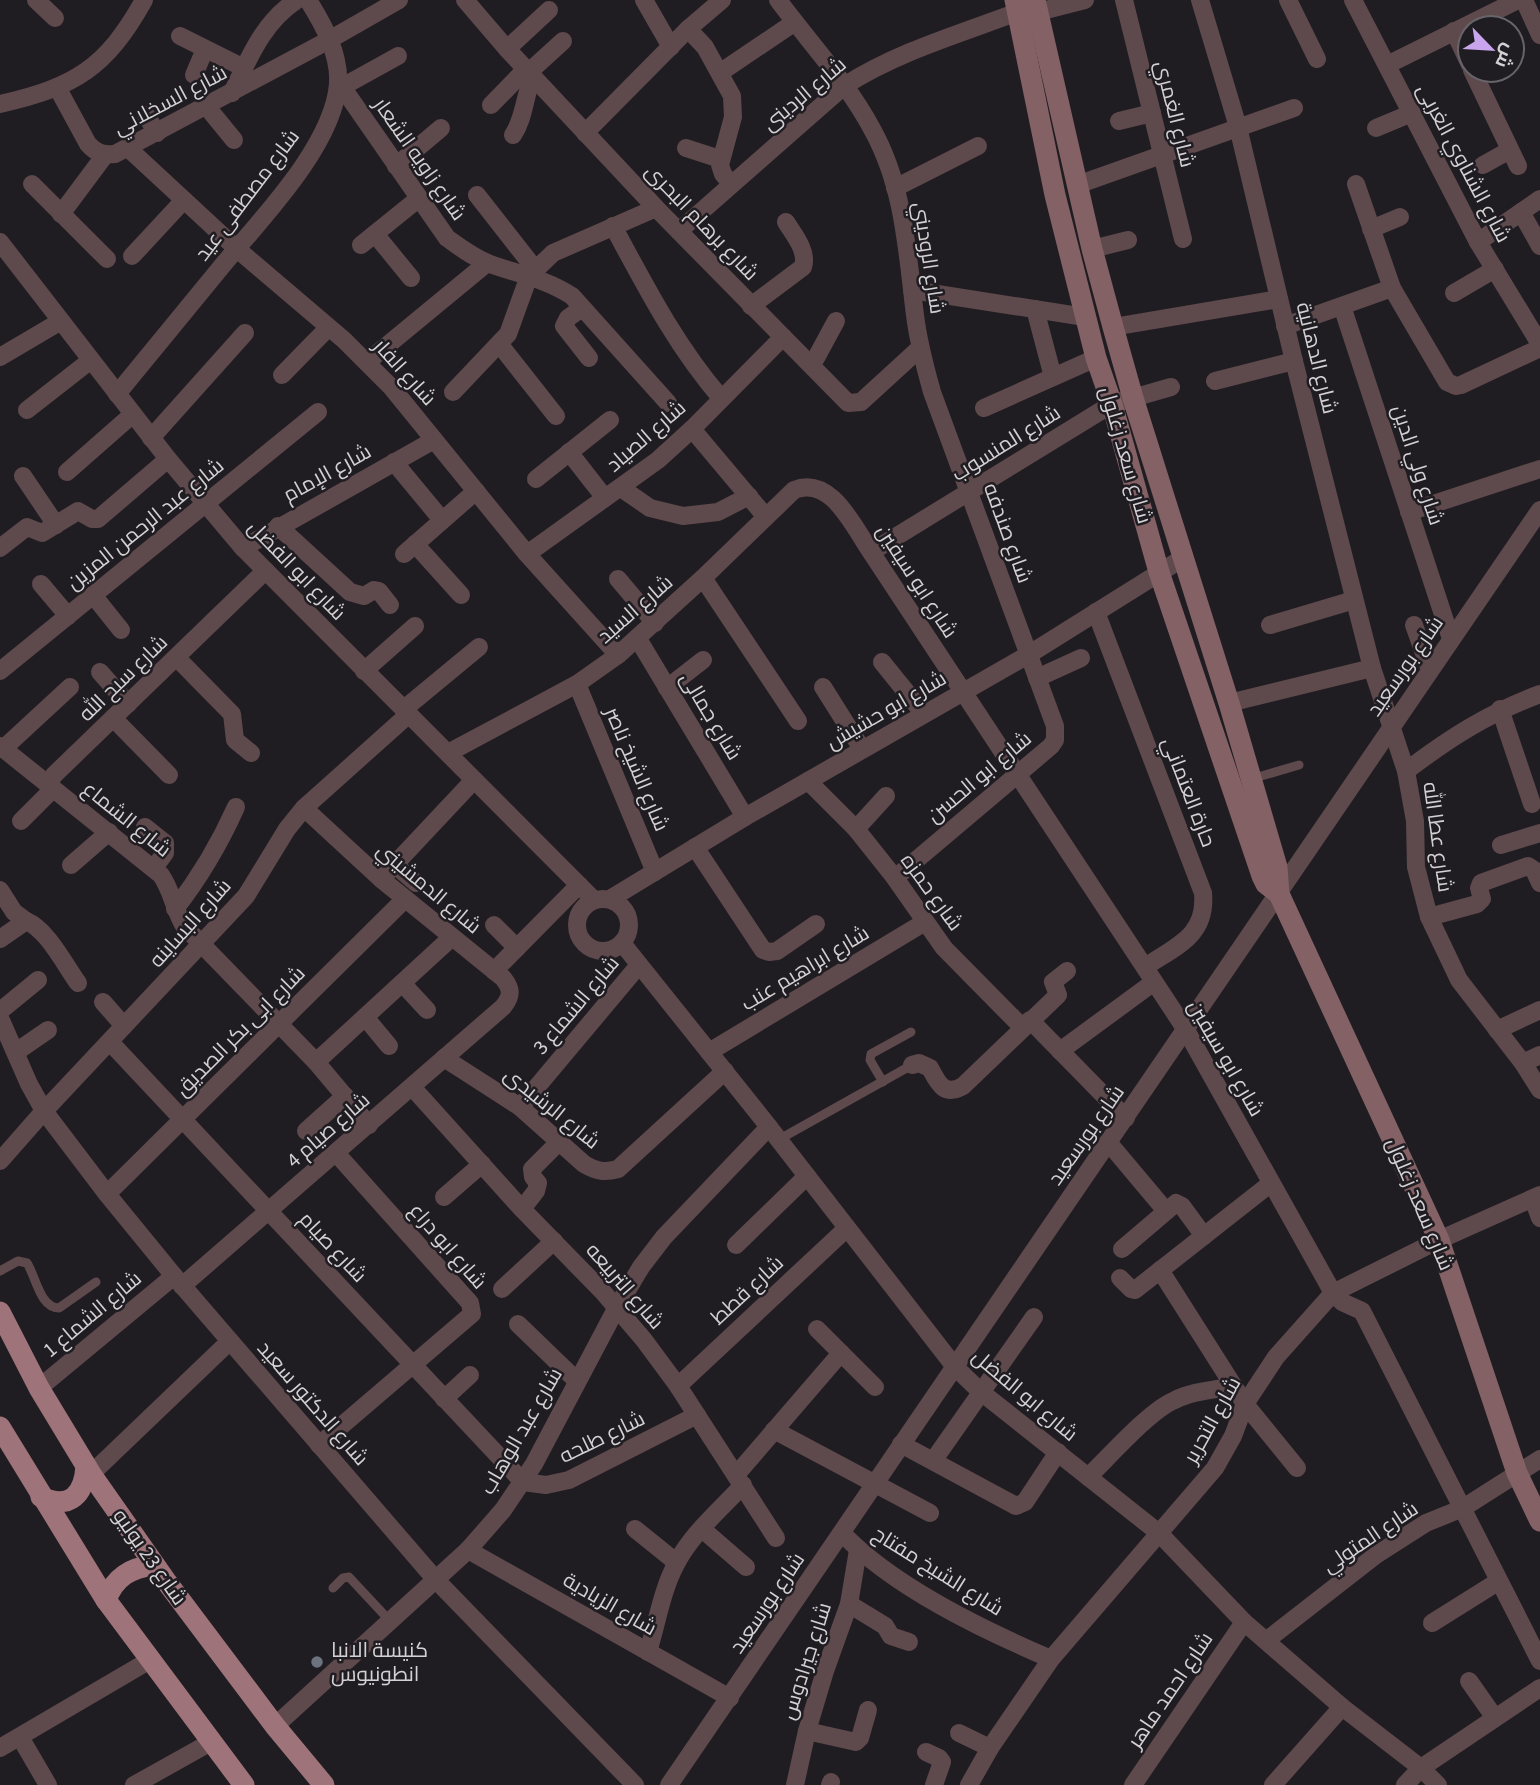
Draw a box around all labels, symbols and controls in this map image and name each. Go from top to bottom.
north arrow [1456,14,1526,84]
text: ش [1488,39,1522,72]
street label: شارع الردينى [755,50,853,138]
street label: شارع السخلاني [108,57,233,144]
street label: شارع الغمري [1146,58,1203,171]
street label: شارع الشناوي الغربى [1408,78,1519,248]
street label: شارع زاويه الشعار [366,91,474,227]
street label: شارع مصطفى عيد [187,123,307,267]
street label: شارع برهام البحرى [638,157,766,287]
street label: شارع الروديني [904,200,953,316]
street label: شارع الدهانية [1289,299,1345,417]
street label: شارع الفار [366,331,443,412]
street label: شارع سعد زغلول [1092,383,1160,527]
street label: شارع الصياد [600,393,692,479]
street label: شارع المنسوب [946,398,1066,488]
street label: شارع ولي الدين [1383,401,1452,529]
street label: شارع الإمام [277,436,377,510]
street label: شارع عبد الرحمن المزين [60,451,230,597]
street label: شارع صندفه [976,479,1040,587]
street label: شارع ابو الفضل [241,513,353,627]
street label: شارع ابو سيفين [869,518,965,644]
street label: شارع السيد [591,568,679,650]
street label: شارع بورسعيد [1359,610,1451,722]
street label: شارع سبح الله [72,628,174,728]
street label: شارع ابو حشيش [820,663,952,757]
street label: شارع جمالى [673,666,749,766]
street label: شارع الشيخ ناصر [597,701,677,836]
street label: شارع ابو الحسن [920,724,1038,830]
street label: حارة العتماني [1153,733,1224,852]
street label: شارع الشماع [76,774,178,864]
street label: شارع عطا الله [1415,780,1461,894]
street label: شارع الدمشيني [369,835,488,942]
street label: شارع حمزه [894,847,970,937]
street label: شارع البساينه [142,872,238,974]
street label: شارع ابراهيم عنب [735,918,875,1018]
street label: شارع الشماع 3 [526,949,626,1061]
street label: شارع ابى بكر الصديق [168,959,312,1103]
street label: شارع ابو سيفين [1180,994,1272,1122]
street label: شارع الرشيدى [497,1060,607,1156]
street label: شارع بورسعيد [1040,1079,1132,1191]
street label: شارع صيام 4 [280,1085,376,1175]
street label: شارع سعد زغلول [1379,1133,1461,1275]
street label: شارع ابو دراع [402,1196,494,1296]
street label: شارع صيام [292,1205,374,1289]
street label: شارع التربيعه [579,1236,671,1336]
street label: شارع قطط [704,1248,790,1332]
street label: شارع الشماع 1 [36,1264,148,1364]
street label: شارع الدكتور سعيد [250,1334,376,1472]
street label: شارع ابو الفضل [966,1342,1084,1448]
street label: شارع عبد الوهاب [473,1362,569,1500]
street label: شارع التحرير [1175,1371,1248,1470]
street label: شارع طلحه [554,1403,650,1471]
street label: شارع المتولي [1316,1494,1425,1581]
street label: شارع 23 يوليو [106,1503,194,1611]
street label: شارع الشيخ مفتاح [867,1519,1009,1623]
street label: شارع بورسعيد [722,1546,812,1660]
street label: شارع الزيادية [557,1565,663,1643]
street label: شارع جيرادوس [773,1598,839,1724]
street label: شارع احمد ماهر [1119,1626,1220,1755]
place label: كنيسة الانبا انطونيوس [331,1635,428,1689]
marker: كنيسة الانبا انطونيوس [309,1654,325,1670]

